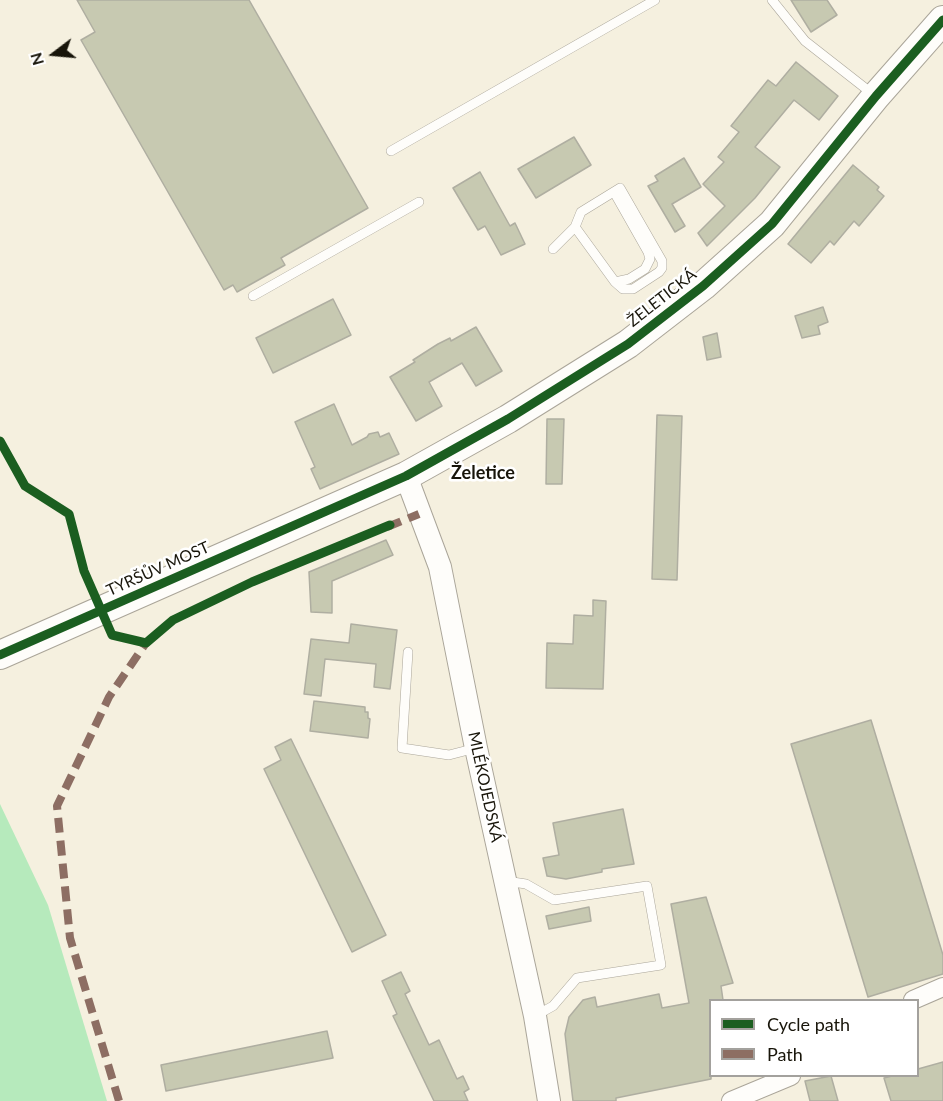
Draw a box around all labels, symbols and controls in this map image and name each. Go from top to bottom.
north arrow [24,24,84,84]
text: N [25,51,47,68]
street label: ŽELETICKÁ [624,265,700,331]
district label: Želetice [451,462,515,484]
street label: TYRŠŮV MOST [104,538,212,600]
street label: MLÉKOJEDSKÁ [464,730,506,844]
legend [709,999,919,1077]
text: Cycle path [767,1013,850,1035]
text: Path [767,1043,803,1065]

